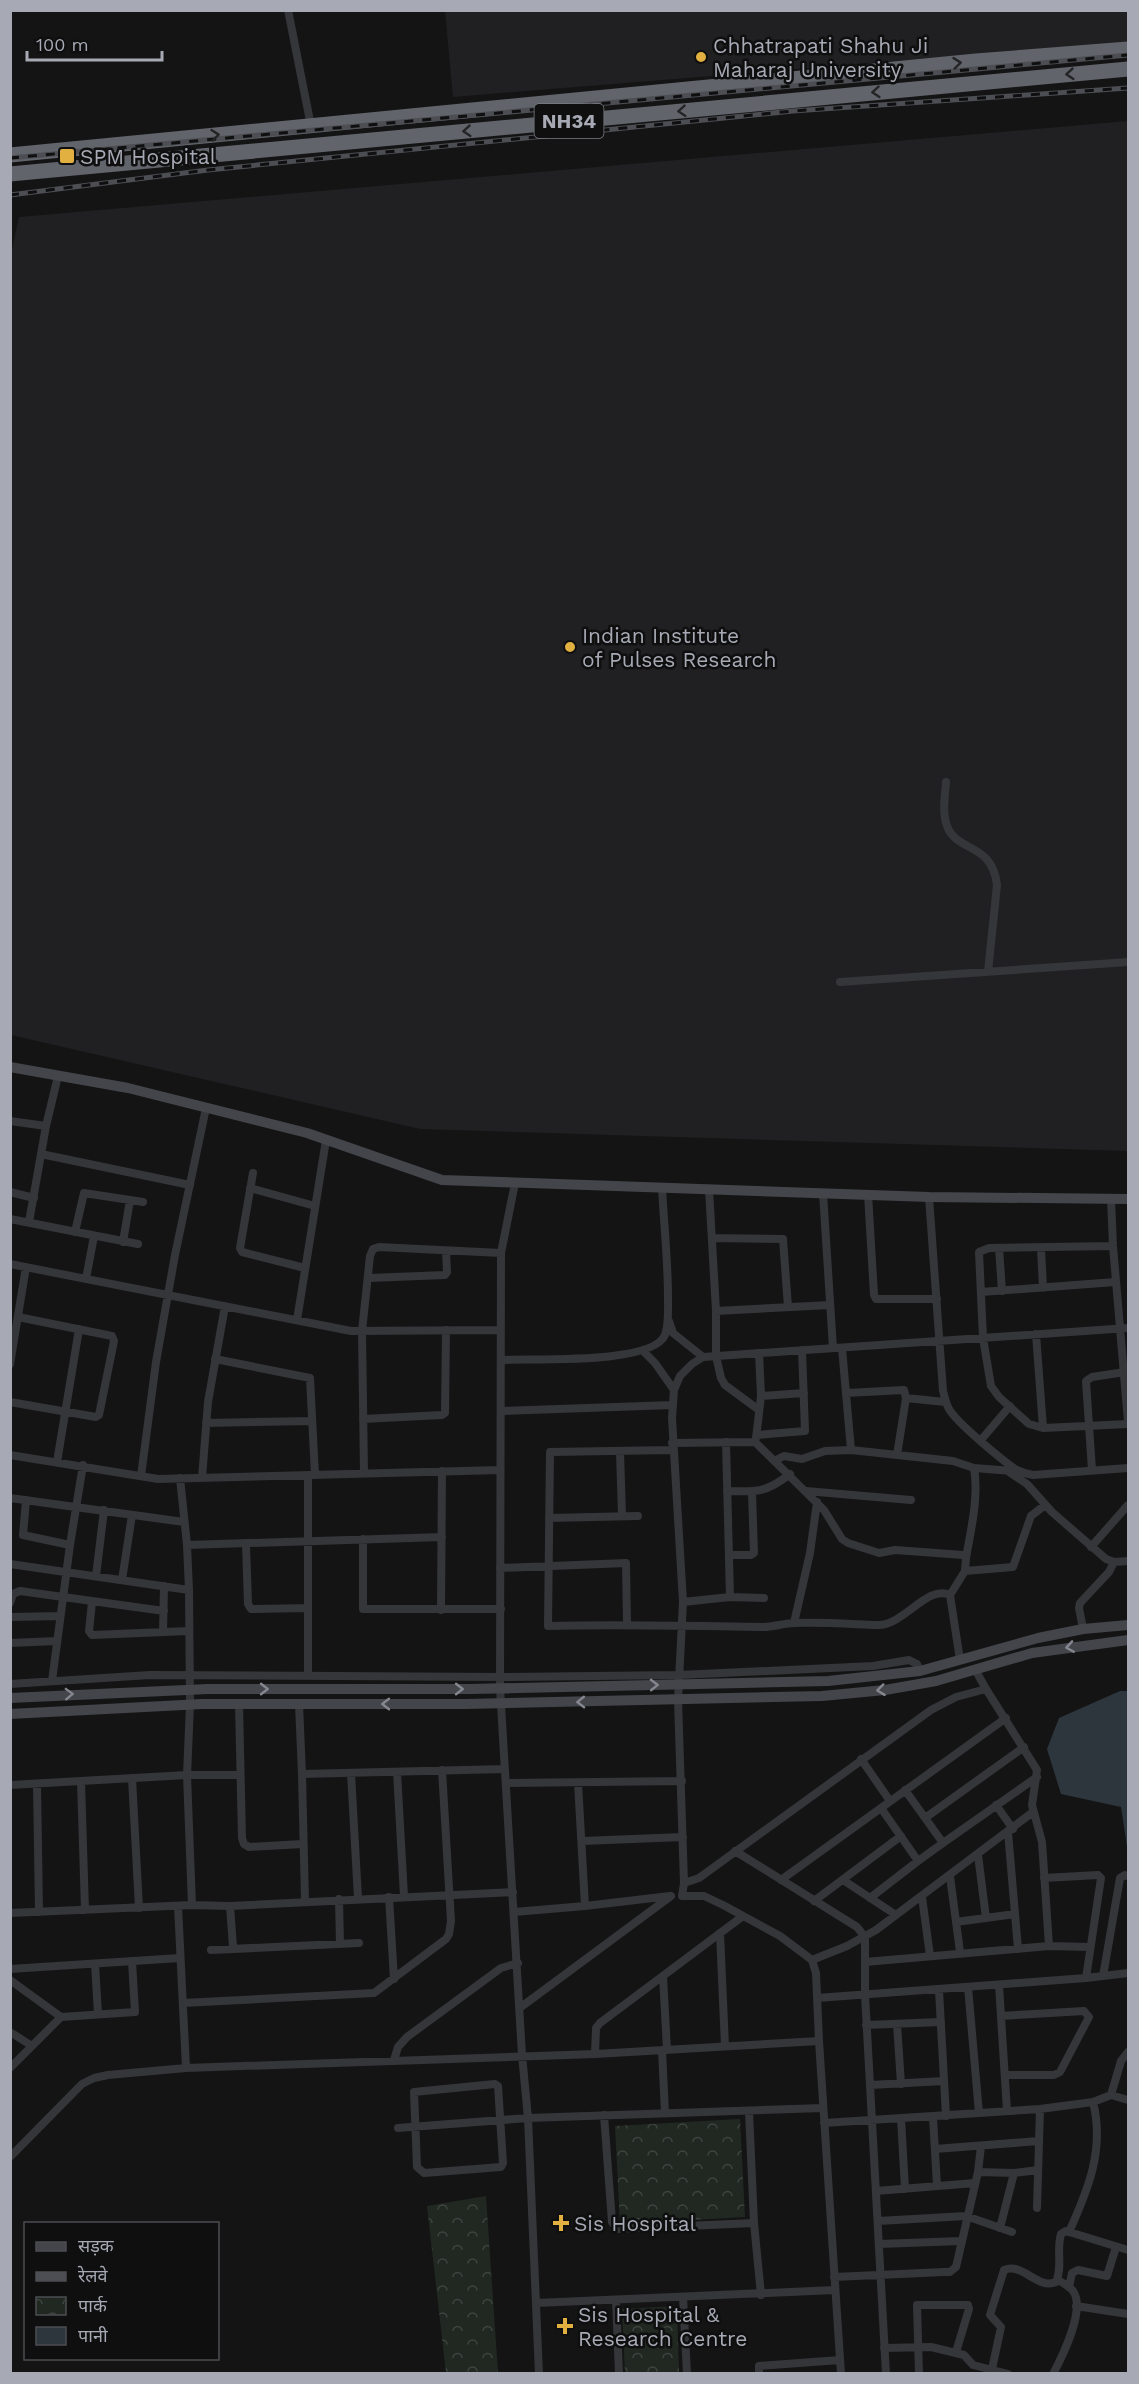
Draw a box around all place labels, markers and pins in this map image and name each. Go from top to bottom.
place label: Chhatrapati Shahu Ji Maharaj University [713,33,928,82]
marker: Chhatrapati Shahu Ji Maharaj University [694,50,708,64]
place label: SPM Hospital [80,144,217,169]
marker: SPM Hospital [58,147,76,165]
place label: Indian Institute of Pulses Research [582,623,776,672]
marker: Indian Institute of Pulses Research [563,640,577,654]
place label: Sis Hospital [574,2211,697,2236]
marker: Sis Hospital [552,2214,570,2232]
place label: Sis Hospital & Research Centre [578,2302,747,2351]
marker: Sis Hospital & Research Centre [556,2317,574,2335]

